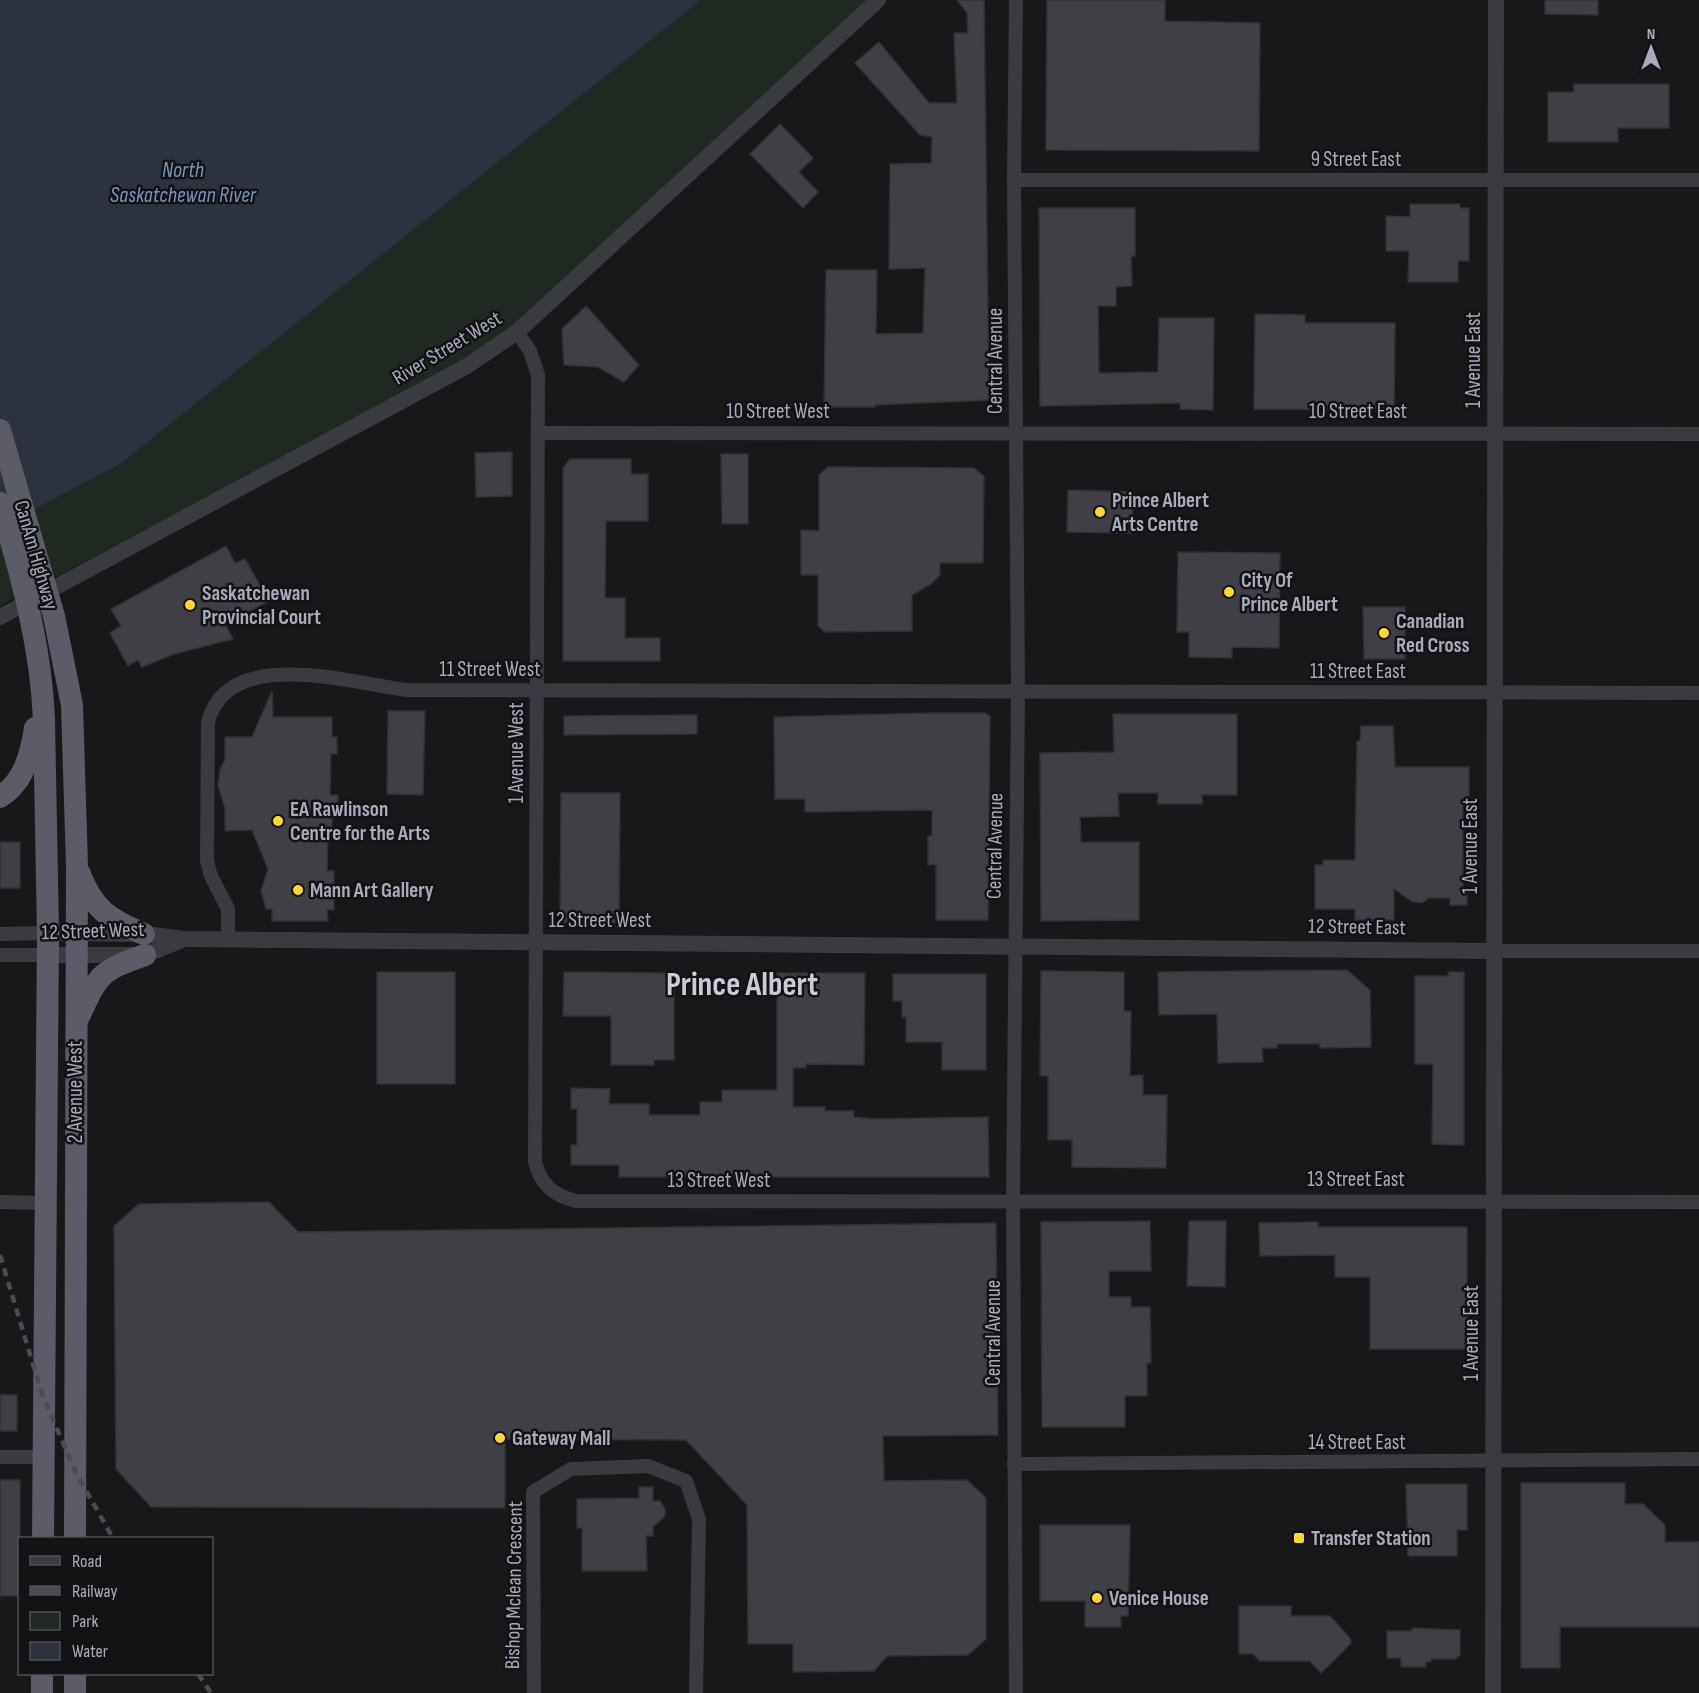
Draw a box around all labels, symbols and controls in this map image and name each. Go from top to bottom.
north arrow [1621,18,1681,78]
text: N [1647,25,1655,44]
street label: 9 Street East [1311,147,1401,172]
water label: North Saskatchewan River [110,157,257,209]
street label: River Street West [388,306,506,390]
street label: Central Avenue [983,308,1008,414]
street label: 1 Avenue East [1461,312,1486,408]
street label: 10 Street West [726,399,830,424]
street label: 10 Street East [1309,399,1407,424]
place label: Prince Albert Arts Centre [1111,488,1209,537]
street label: CanAm Highway [8,497,64,613]
marker: Prince Albert Arts Centre [1093,505,1107,519]
place label: City Of Prince Albert [1241,568,1338,617]
place label: Saskatchewan Provincial Court [202,581,321,630]
marker: City Of Prince Albert [1222,585,1236,599]
marker: Saskatchewan Provincial Court [183,598,197,612]
place label: Canadian Red Cross [1396,609,1470,658]
marker: Canadian Red Cross [1377,626,1391,640]
street label: 11 Street West [439,657,541,682]
street label: 11 Street East [1310,659,1406,684]
street label: 1 Avenue West [504,702,529,804]
street label: Central Avenue [982,793,1008,899]
place label: EA Rawlinson Centre for the Arts [290,797,430,846]
street label: 1 Avenue East [1458,798,1483,894]
marker: EA Rawlinson Centre for the Arts [271,814,285,828]
place label: Mann Art Gallery [310,878,434,903]
marker: Mann Art Gallery [291,883,305,897]
street label: 12 Street West [549,908,651,933]
street label: 12 Street East [1308,914,1406,940]
street label: 12 Street West [41,917,145,945]
district label: Prince Albert [666,965,818,1005]
street label: 2 Avenue West [63,1041,88,1143]
street label: 13 Street East [1307,1167,1405,1192]
street label: 13 Street West [668,1168,770,1193]
street label: Central Avenue [981,1280,1006,1386]
street label: 1 Avenue East [1459,1285,1484,1381]
place label: Gateway Mall [512,1426,611,1451]
street label: 14 Street East [1308,1430,1406,1455]
marker: Gateway Mall [493,1431,507,1445]
street label: Bishop Mclean Crescent [500,1501,528,1669]
place label: Transfer Station [1311,1526,1431,1551]
marker: Transfer Station [1292,1531,1306,1545]
legend [18,1537,213,1675]
text: Road [72,1551,102,1572]
text: Railway [72,1581,117,1602]
place label: Venice House [1109,1586,1209,1611]
marker: Venice House [1090,1591,1104,1605]
text: Park [72,1611,98,1632]
text: Water [72,1641,108,1662]

